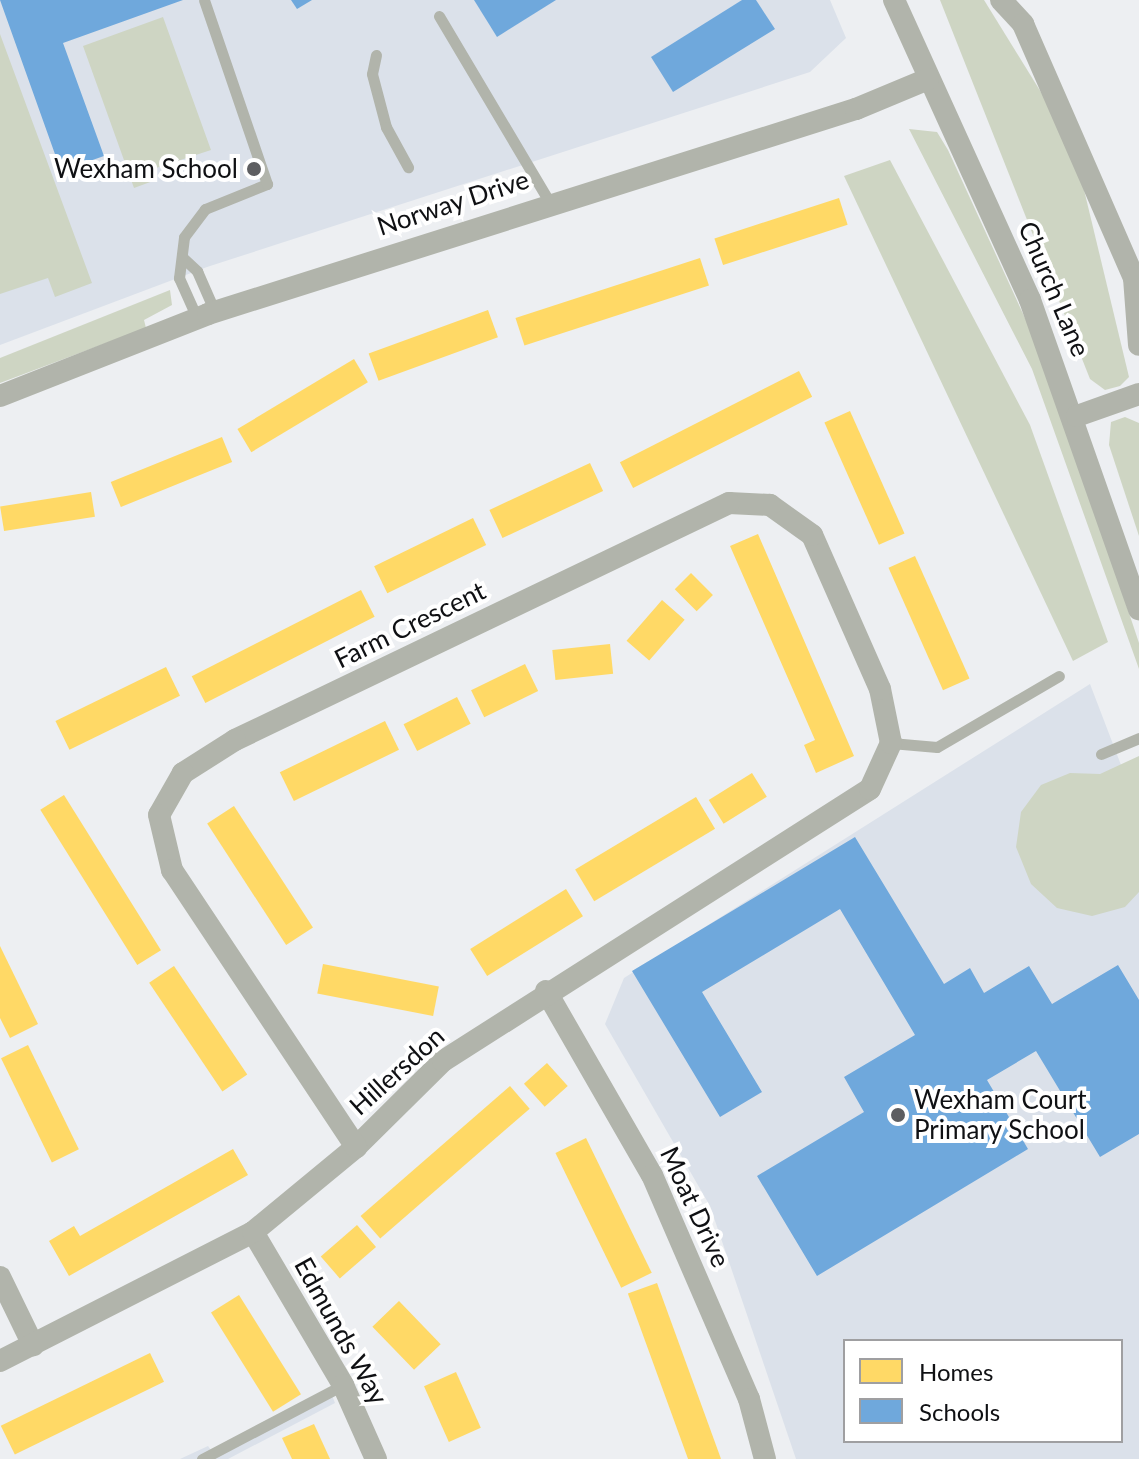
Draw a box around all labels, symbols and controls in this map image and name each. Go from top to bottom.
place label: Wexham School [54,153,238,185]
marker: Wexham School [245,160,263,178]
street label: Norway Drive [373,164,533,242]
street label: Church Lane [1012,217,1096,361]
street label: Farm Crescent [329,575,491,675]
street label: Hillersdon [343,1020,451,1122]
place label: Wexham Court Primary School [914,1084,1087,1146]
marker: Wexham Court Primary School [889,1106,907,1124]
street label: Moat Drive [654,1142,736,1272]
street label: Edmunds Way [288,1252,394,1410]
legend [843,1339,1123,1443]
text: Homes [919,1357,993,1386]
text: Schools [919,1397,1000,1426]

